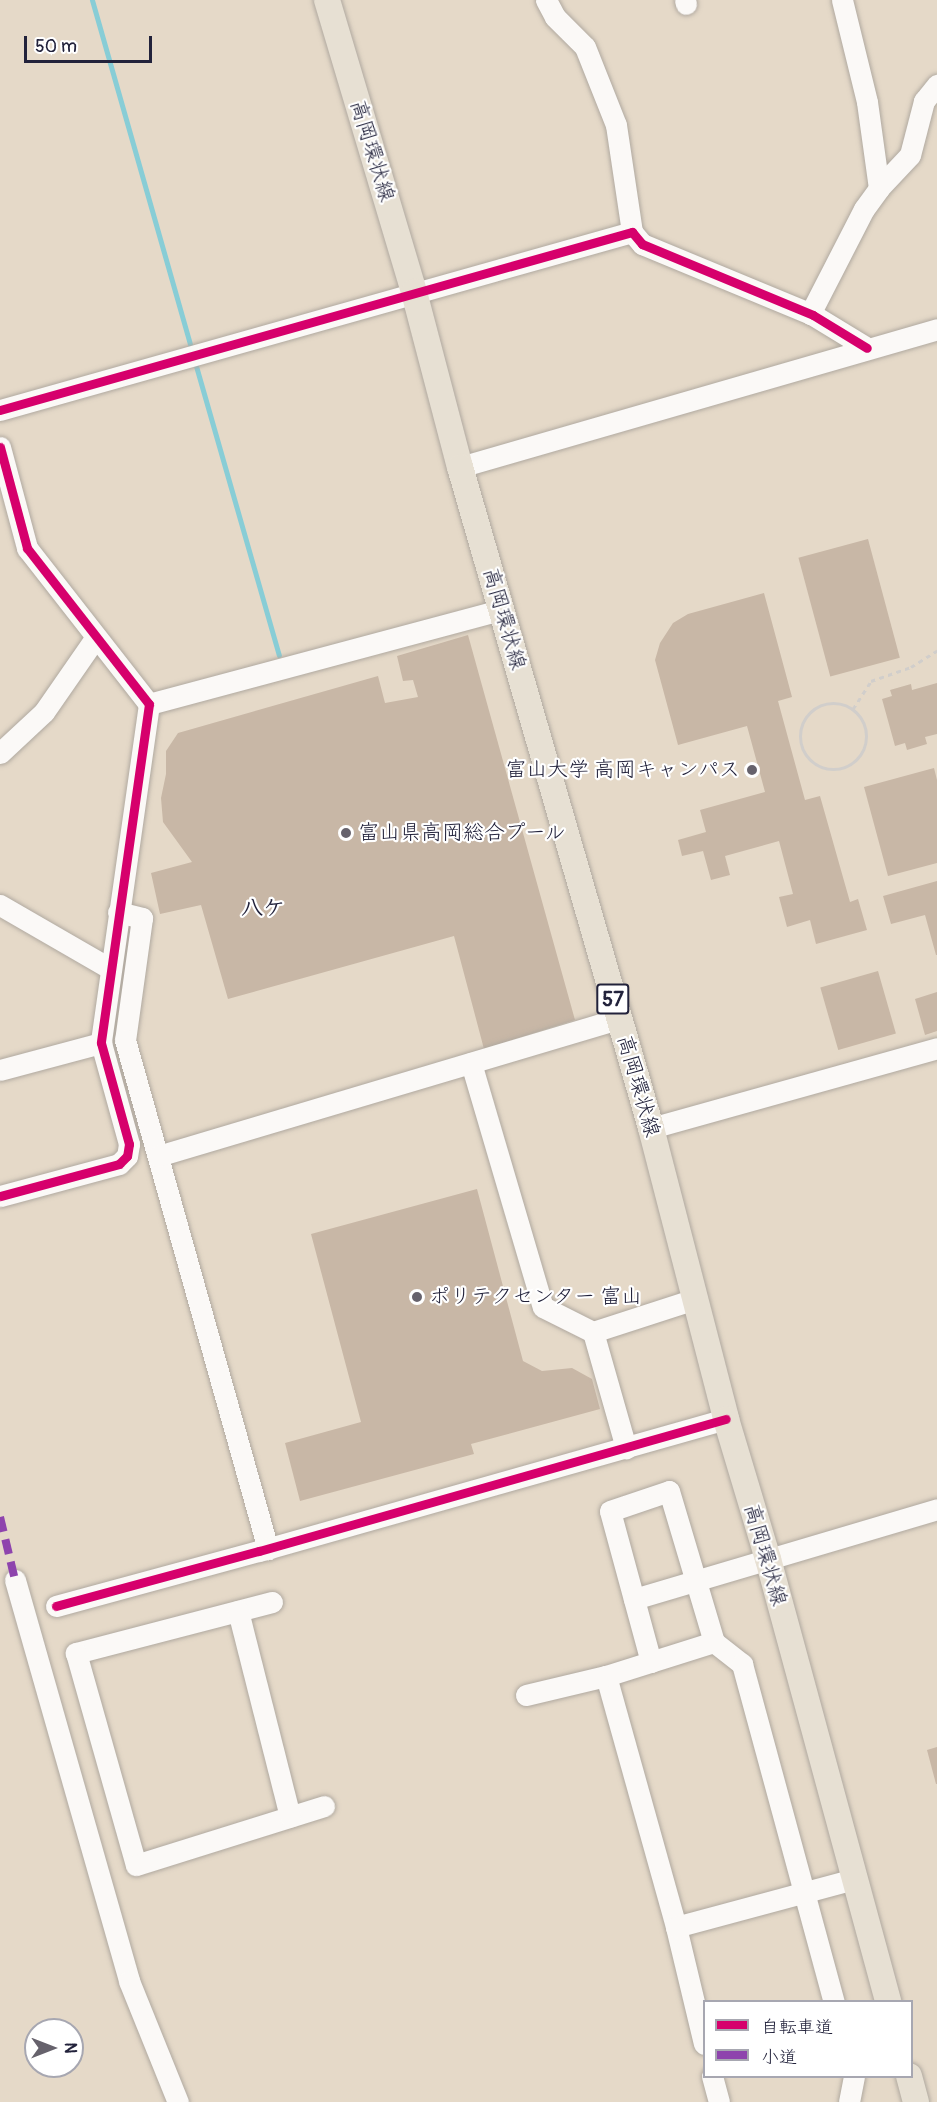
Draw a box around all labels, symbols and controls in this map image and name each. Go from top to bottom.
scale bar [27,24,154,62]
text: 50 m [35,35,77,58]
street label: 高岡環状線 [345,97,399,205]
street label: 高岡環状線 [477,565,531,673]
place label: 富山大学 高岡キャンパス [504,757,740,783]
marker: 富山大学 高岡キャンパス [745,763,759,777]
place label: 富山県高岡総合プール [358,820,567,846]
marker: 富山県高岡総合プール [339,826,353,840]
district label: 八ケ [241,896,285,922]
road number: 57 [595,982,631,1016]
street label: 高岡環状線 [611,1032,665,1140]
place label: ポリテクセンター 富山 [429,1284,644,1310]
marker: ポリテクセンター 富山 [410,1290,424,1304]
street label: 高岡環状線 [738,1501,792,1609]
legend [703,2000,913,2078]
text: 自転車道 [761,2016,833,2039]
north arrow [24,2018,84,2078]
text: N [60,2043,80,2053]
text: 小道 [761,2046,797,2069]

